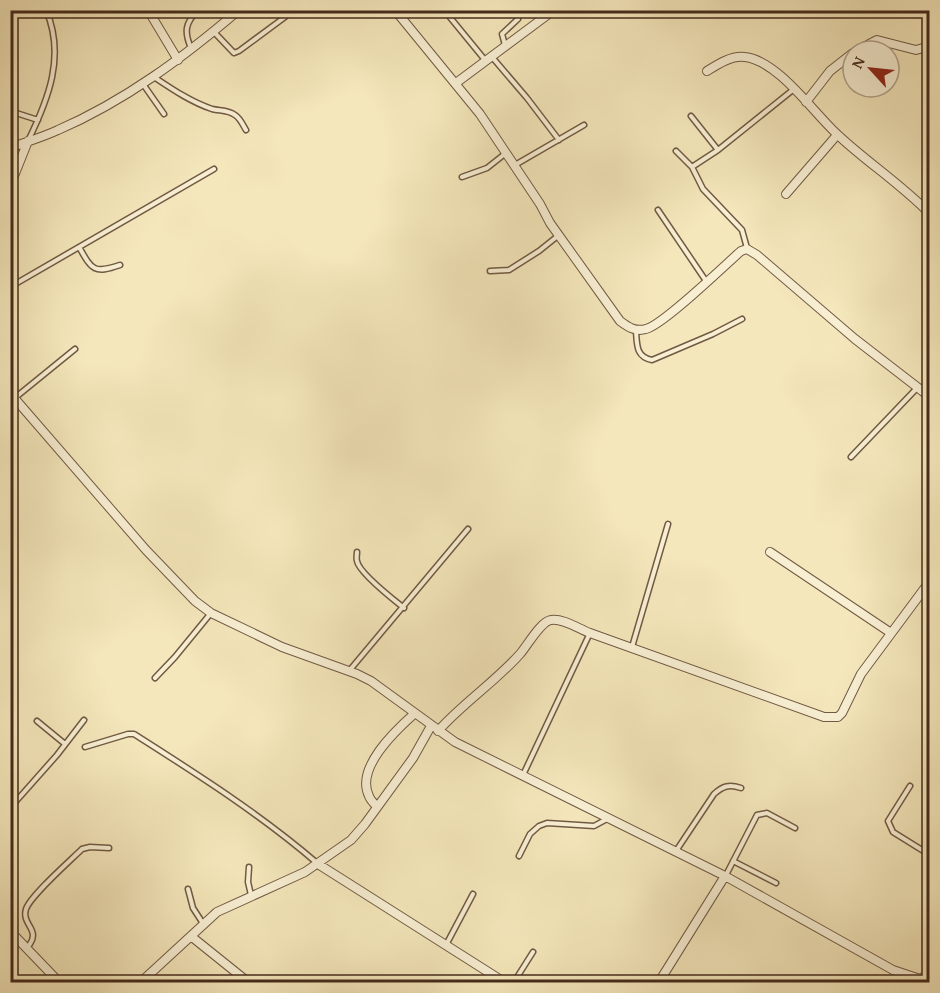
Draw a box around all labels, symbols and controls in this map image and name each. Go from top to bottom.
north arrow [841,39,901,99]
text: N [845,52,871,72]

